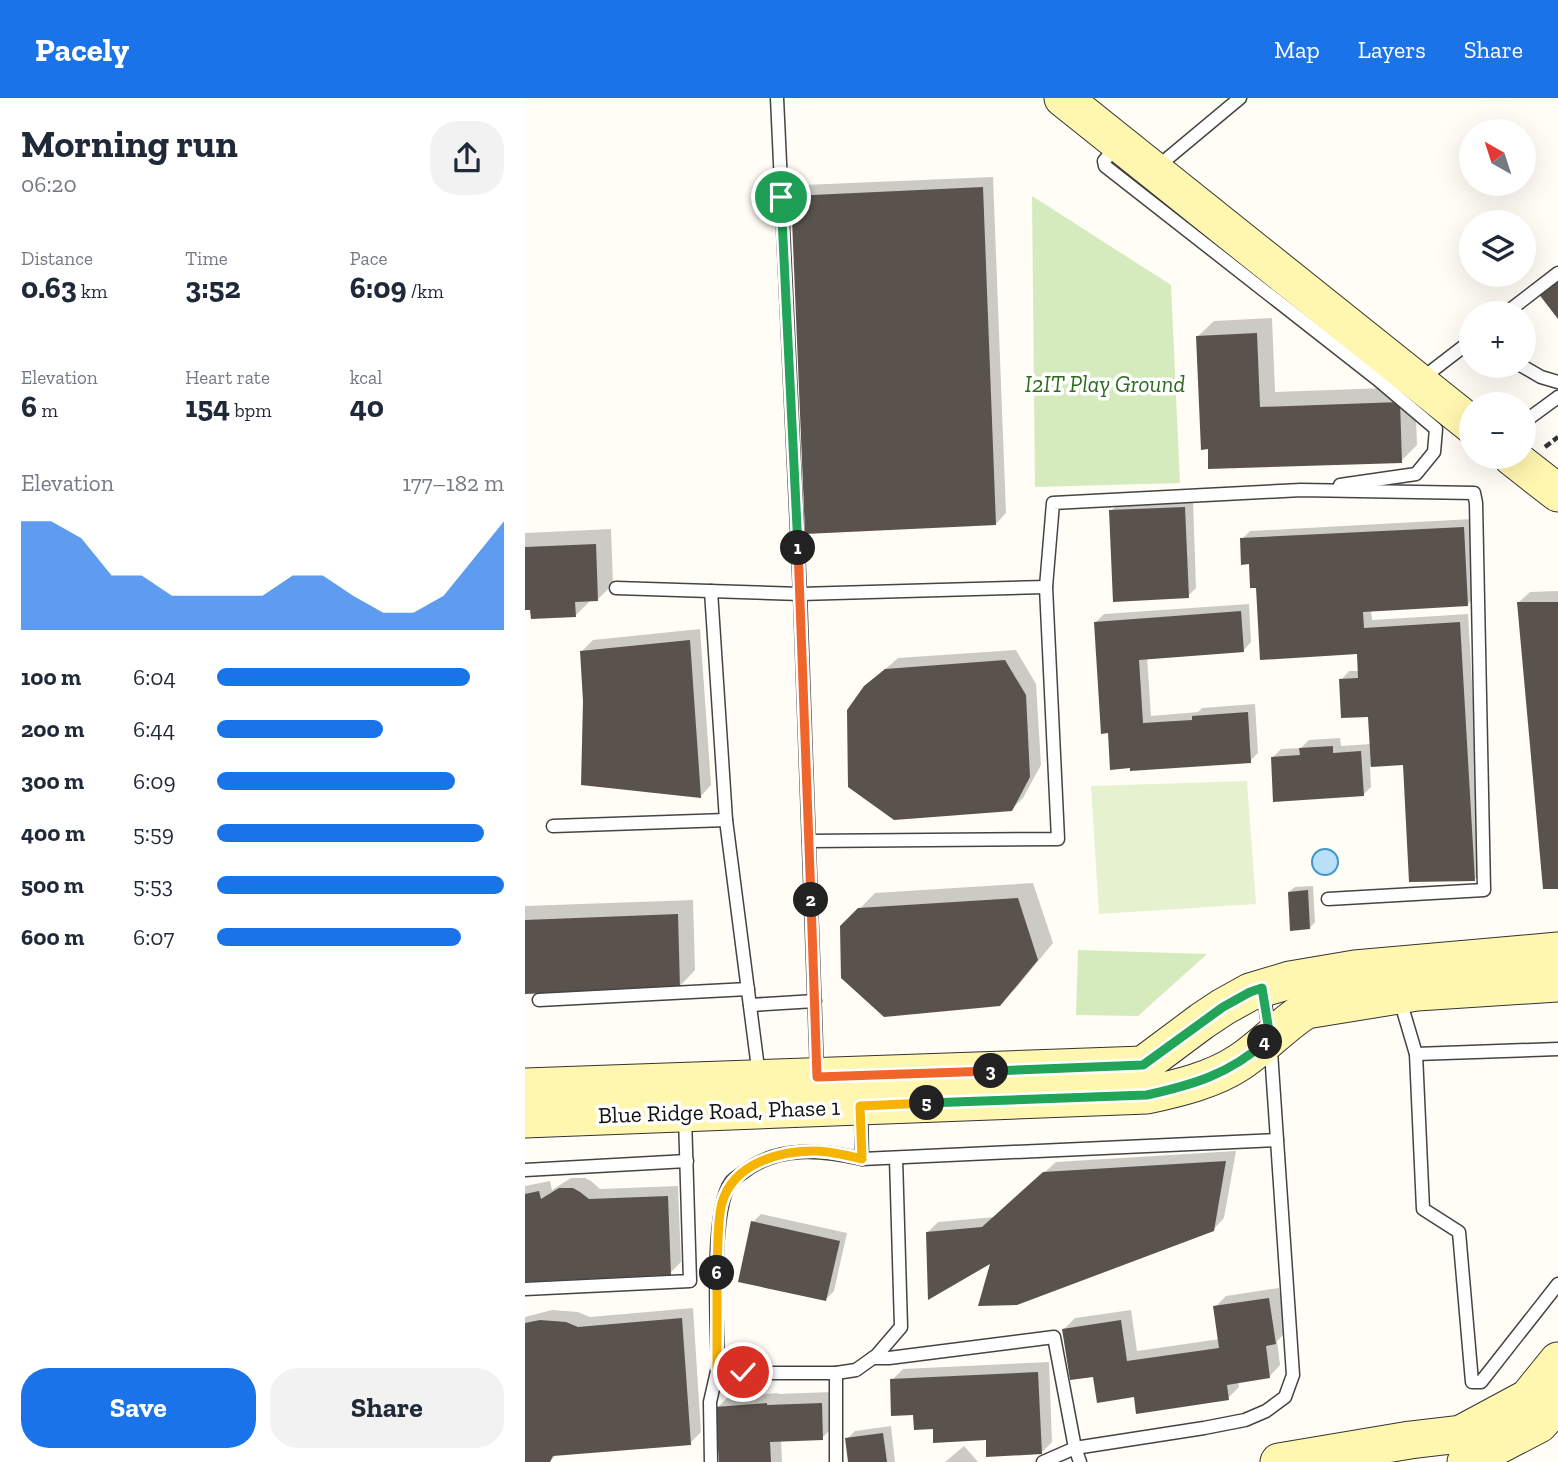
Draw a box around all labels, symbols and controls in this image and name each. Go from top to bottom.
text: Pacely [35,30,129,69]
text: Map [1274,35,1320,64]
text: Layers [1358,35,1426,64]
text: Share [1464,35,1523,64]
north arrow [1459,119,1537,196]
map controls [1459,119,1536,469]
text: Morning run [21,121,238,167]
button: share [430,121,504,195]
pin [751,167,811,227]
text: 06:20 [21,170,77,198]
icon: arrive [762,178,800,216]
button: layers [1459,210,1536,287]
text: Distance [21,247,93,270]
text: Time [185,247,228,270]
text: Pace [350,247,387,270]
text: 0.63 [21,270,77,306]
text: 3:52 [185,270,241,306]
text: 6:09 [350,270,407,306]
text: km [77,280,107,303]
text: /km [407,280,444,303]
button: + [1459,301,1536,378]
text: Elevation [21,366,98,389]
text: Heart rate [185,366,270,389]
text: kcal [350,366,382,389]
park label: I2IT Play Ground [1025,370,1185,398]
text: 6 [21,389,37,425]
text: 154 [185,389,230,425]
text: 40 [350,389,384,425]
button: − [1459,392,1536,469]
text: m [37,399,58,422]
text: bpm [230,399,272,422]
text: Elevation [21,469,114,497]
text: 177–182 m [402,469,504,497]
pin: 1 [781,531,815,566]
text: 1 [794,536,801,559]
text: 100 m [21,663,81,691]
text: 6:04 [133,663,176,691]
text: 200 m [21,715,84,743]
text: 6:44 [133,715,175,743]
text: 300 m [21,767,84,795]
text: 6:09 [133,767,176,795]
text: 400 m [21,819,85,847]
text: 5:59 [133,819,174,847]
text: 500 m [21,871,84,899]
text: 5:53 [133,871,173,899]
pin: 2 [793,882,829,918]
text: 2 [805,888,816,911]
text: 600 m [21,923,84,951]
text: 6:07 [133,923,174,951]
pin: 4 [1247,1024,1283,1060]
text: 4 [1259,1030,1270,1053]
pin: 3 [973,1054,1009,1088]
text: 3 [985,1059,996,1082]
pin: 5 [909,1086,945,1121]
text: 5 [922,1091,931,1114]
street label: Blue Ridge Road, Phase 1 [598,1093,841,1129]
pin: 6 [699,1256,735,1290]
text: 6 [711,1261,722,1284]
pin [713,1342,773,1402]
icon: check [724,1353,762,1391]
button: Save [21,1368,256,1448]
button: Share [270,1368,504,1448]

